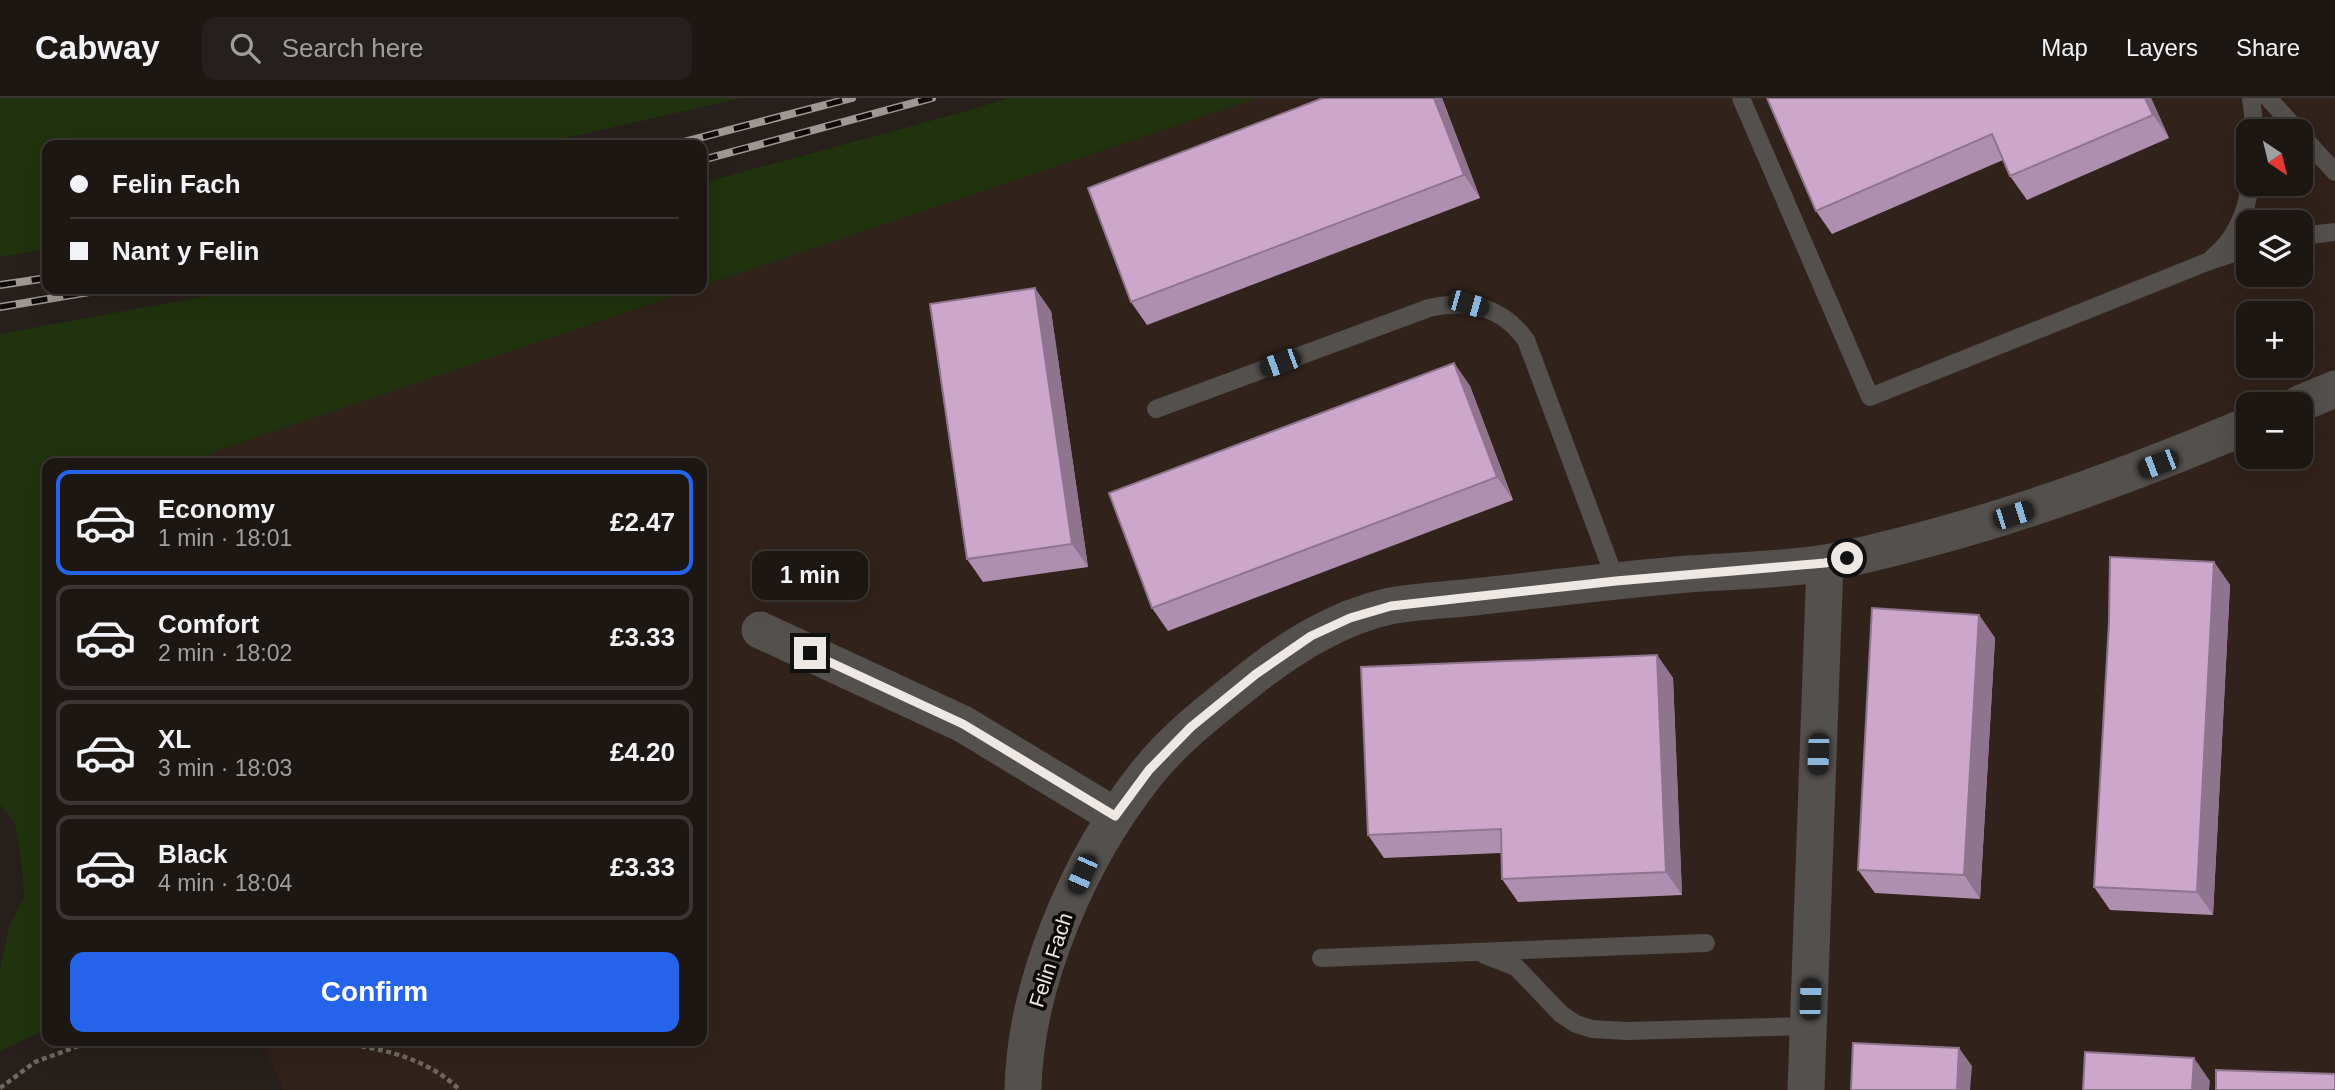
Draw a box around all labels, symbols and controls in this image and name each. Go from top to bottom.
search box [202,17,692,80]
text: Cabway [35,29,160,66]
icon: search [226,29,264,67]
text: Search here [282,33,423,63]
text: Map [2041,34,2088,61]
text: Layers [2126,34,2198,61]
text: Share [2236,34,2300,61]
north arrow [2236,119,2314,196]
map controls [2236,119,2313,469]
text: Felin Fach [112,169,241,199]
button: layers [2236,210,2313,287]
text: Nant y Felin [112,236,259,266]
car [1445,288,1492,320]
button: + [2236,301,2313,378]
car [1257,346,1304,380]
button: − [2236,392,2313,469]
car [2135,447,2182,481]
icon: car [74,491,137,554]
text: Economy [158,494,275,524]
car [1990,499,2037,531]
text: £2.47 [610,507,675,537]
text: 1 min · 18:01 [158,525,292,551]
route start [1831,542,1863,574]
callout: 1 min [752,552,868,601]
text: 1 min [780,562,840,588]
icon: car [74,606,137,669]
text: Comfort [158,609,259,639]
text: £3.33 [610,622,675,652]
route end [794,637,826,669]
text: 2 min · 18:02 [158,640,292,666]
icon: car [74,721,137,784]
text: XL [158,724,191,754]
car [1807,733,1830,775]
text: £4.20 [610,737,675,767]
text: 3 min · 18:03 [158,755,292,781]
icon: car [74,836,137,899]
text: Black [158,839,227,869]
car [1064,851,1101,897]
text: £3.33 [610,852,675,882]
text: 4 min · 18:04 [158,870,292,896]
street label: Felin Fach [1024,910,1077,1010]
button: Confirm [70,952,679,1032]
car [1799,978,1822,1020]

